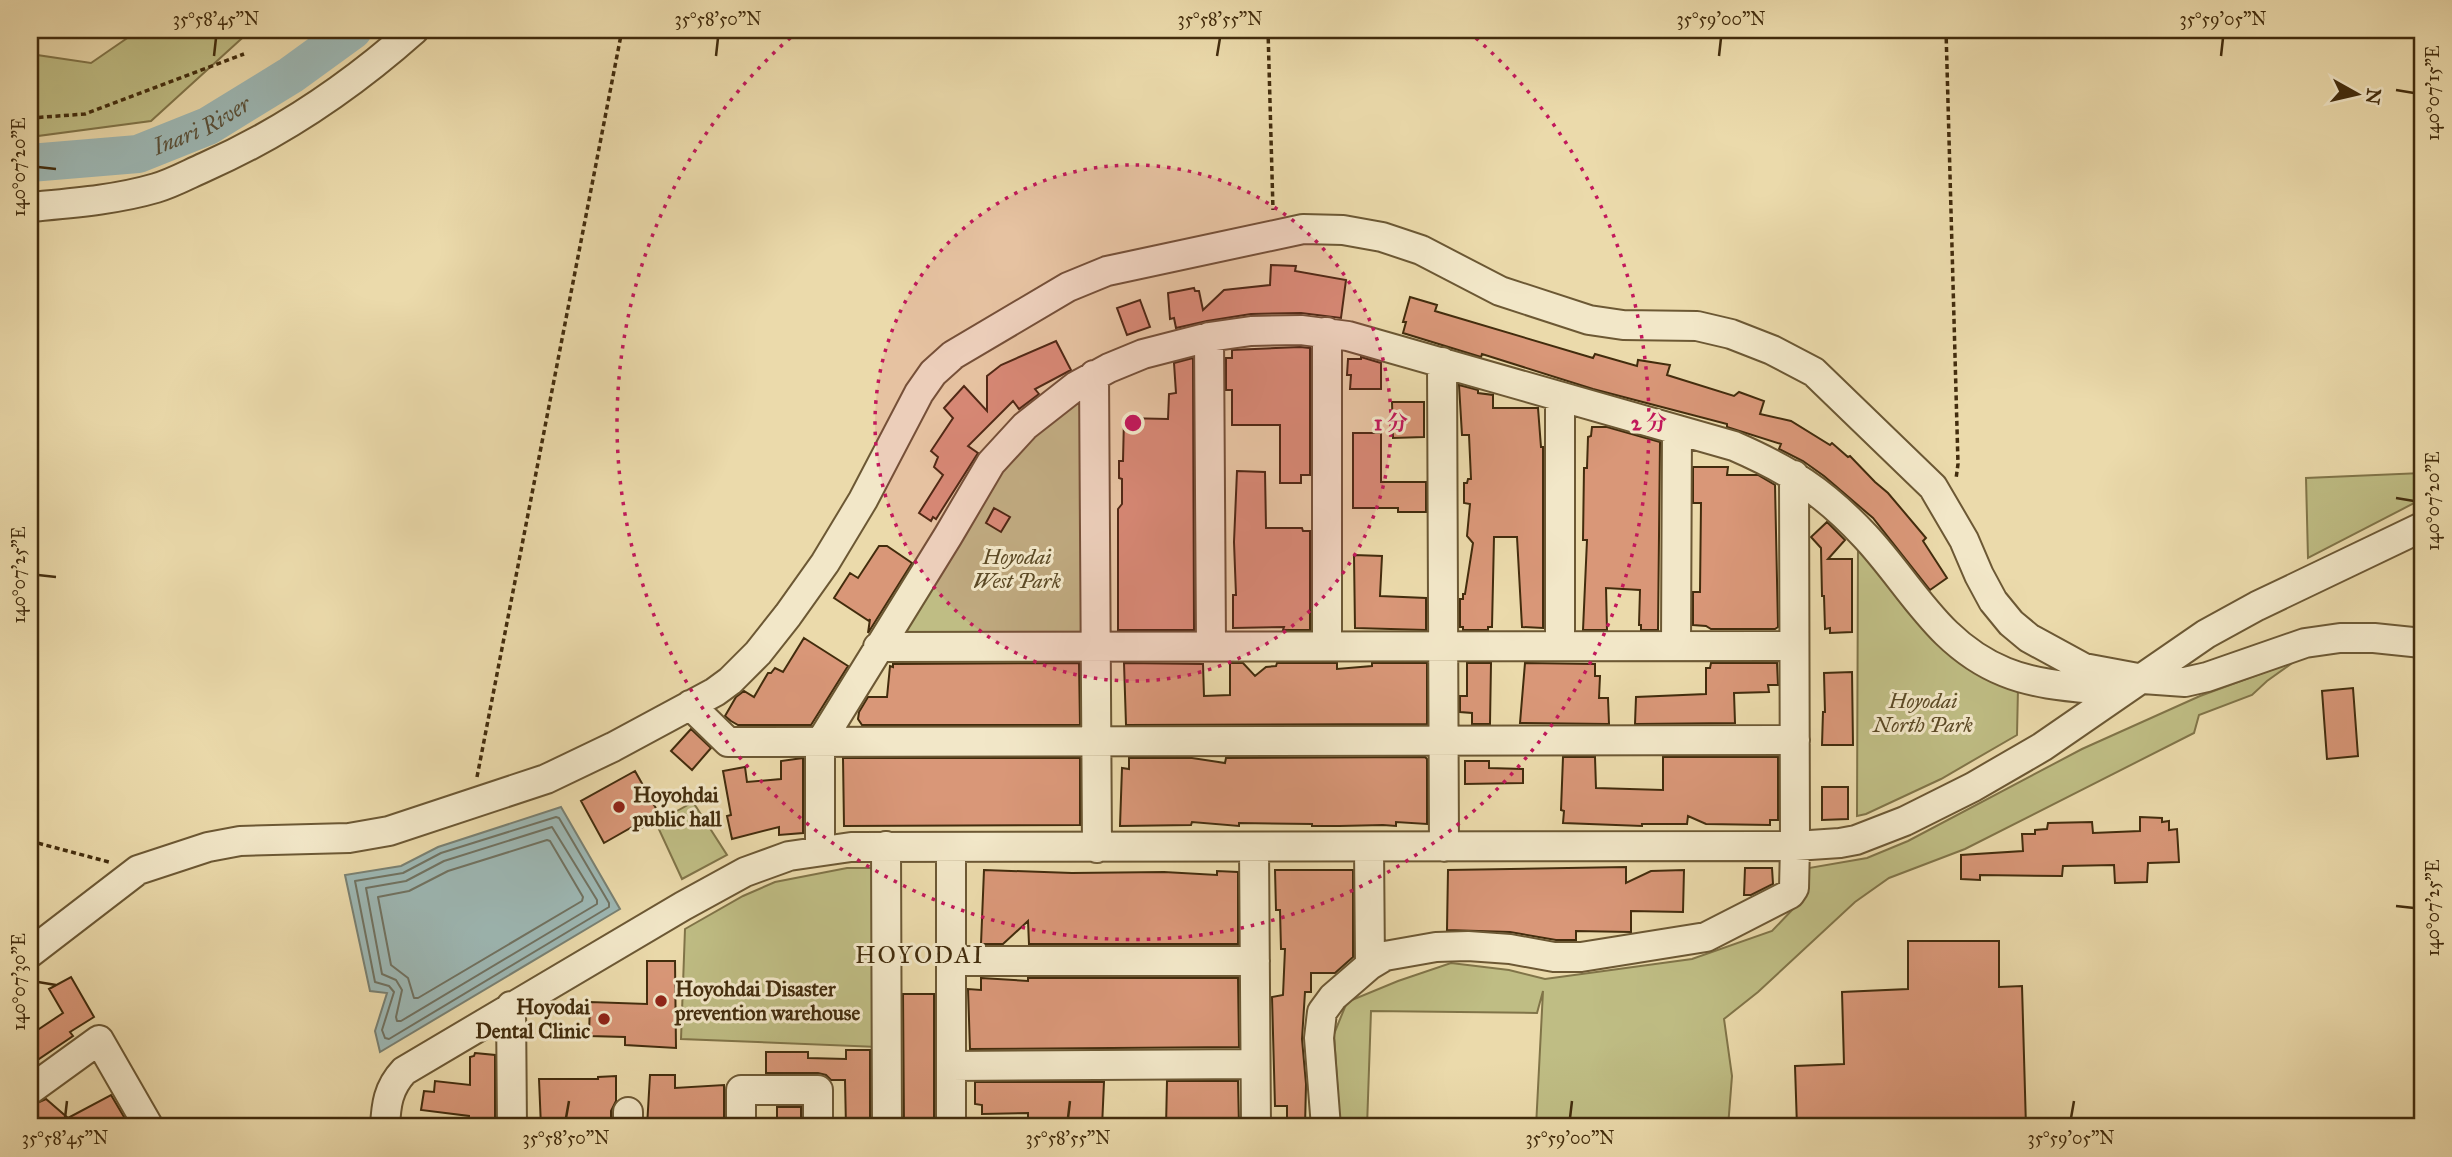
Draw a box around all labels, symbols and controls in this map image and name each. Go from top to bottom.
text: 35°58'45"N [173,8,259,30]
text: 35°58'50"N [675,8,762,30]
text: 35°58'55"N [1178,8,1262,30]
text: 35°59'00"N [1676,8,1766,30]
text: 35°59'05"N [2179,8,2267,30]
text: 140°07'15"E [2422,45,2444,141]
north arrow [2322,60,2392,130]
text: N [2361,87,2386,106]
water label: Inari River [148,89,256,161]
text: 140°07'20"E [8,117,30,217]
text: 1 分 [1374,410,1408,436]
text: 2 分 [1631,410,1667,436]
centre of rings [1121,411,1145,435]
text: 140°07'20"E [2422,451,2444,551]
text: 140°07'25"E [8,526,30,624]
park label: Hoyodai West Park [973,544,1062,594]
park label: Hoyodai North Park [1872,688,1974,738]
place label: Hoyohdai public hall [632,782,723,832]
marker: Hoyohdai public hall [611,799,627,815]
text: 140°07'25"E [2422,859,2444,957]
text: 140°07'30"E [8,933,30,1031]
district label: HOYODAI [855,940,985,970]
place label: Hoyohdai Disaster prevention warehouse [674,976,861,1026]
marker: Hoyohdai Disaster prevention warehouse [653,993,669,1009]
place label: Hoyodai Dental Clinic [475,994,590,1044]
marker: Hoyodai Dental Clinic [596,1011,612,1027]
text: 35°58'45"N [22,1127,108,1149]
text: 35°58'50"N [523,1127,610,1149]
text: 35°58'55"N [1026,1127,1110,1149]
text: 35°59'00"N [1525,1127,1615,1149]
text: 35°59'05"N [2027,1127,2115,1149]

